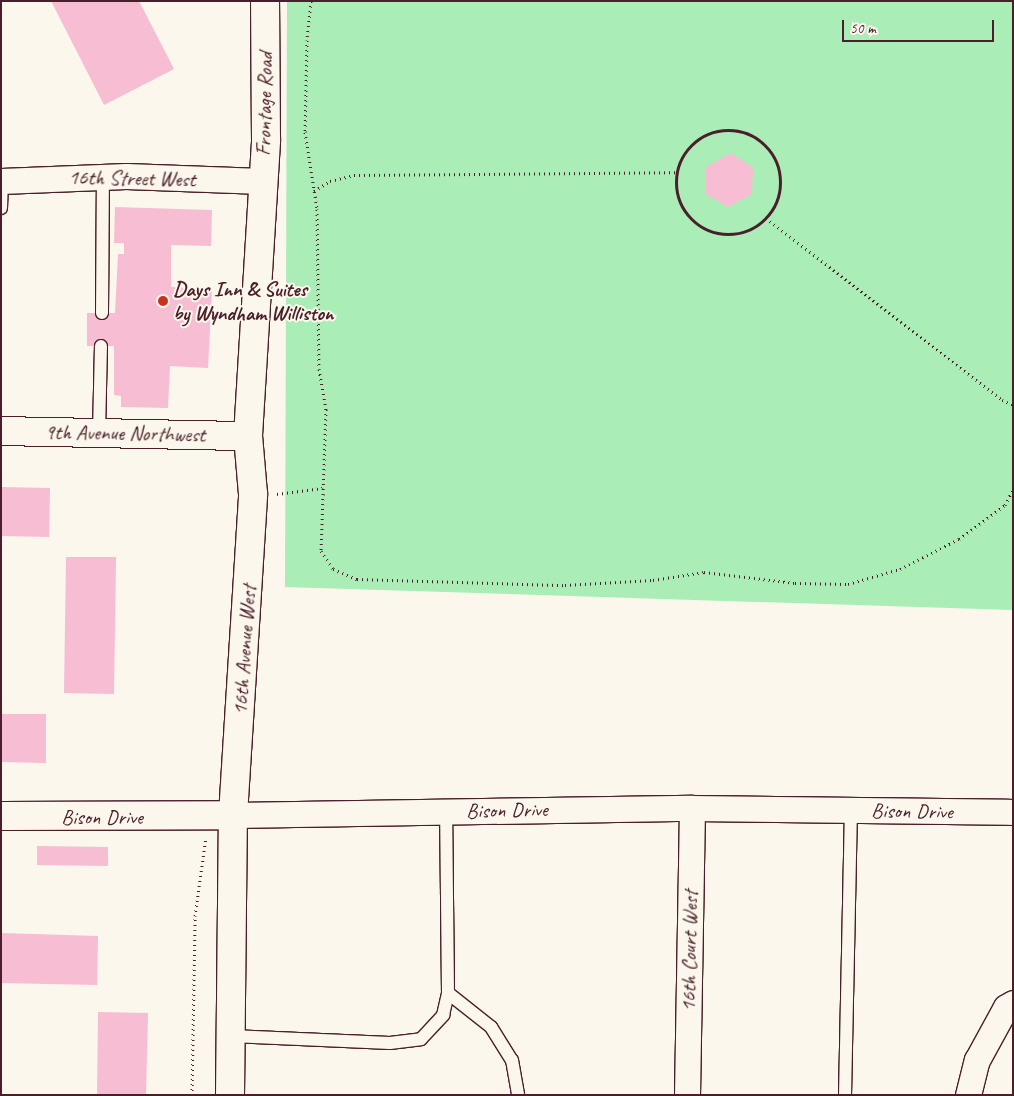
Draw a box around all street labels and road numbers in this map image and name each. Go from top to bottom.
street label: Frontage Road [250,52,278,156]
street label: 16th Street West [68,164,196,192]
street label: 9th Avenue Northwest [45,419,205,447]
street label: 16th Avenue West [227,584,261,716]
street label: Bison Drive [466,797,548,823]
street label: Bison Drive [871,798,953,824]
street label: Bison Drive [61,804,143,830]
street label: 16th Court West [675,890,703,1012]

